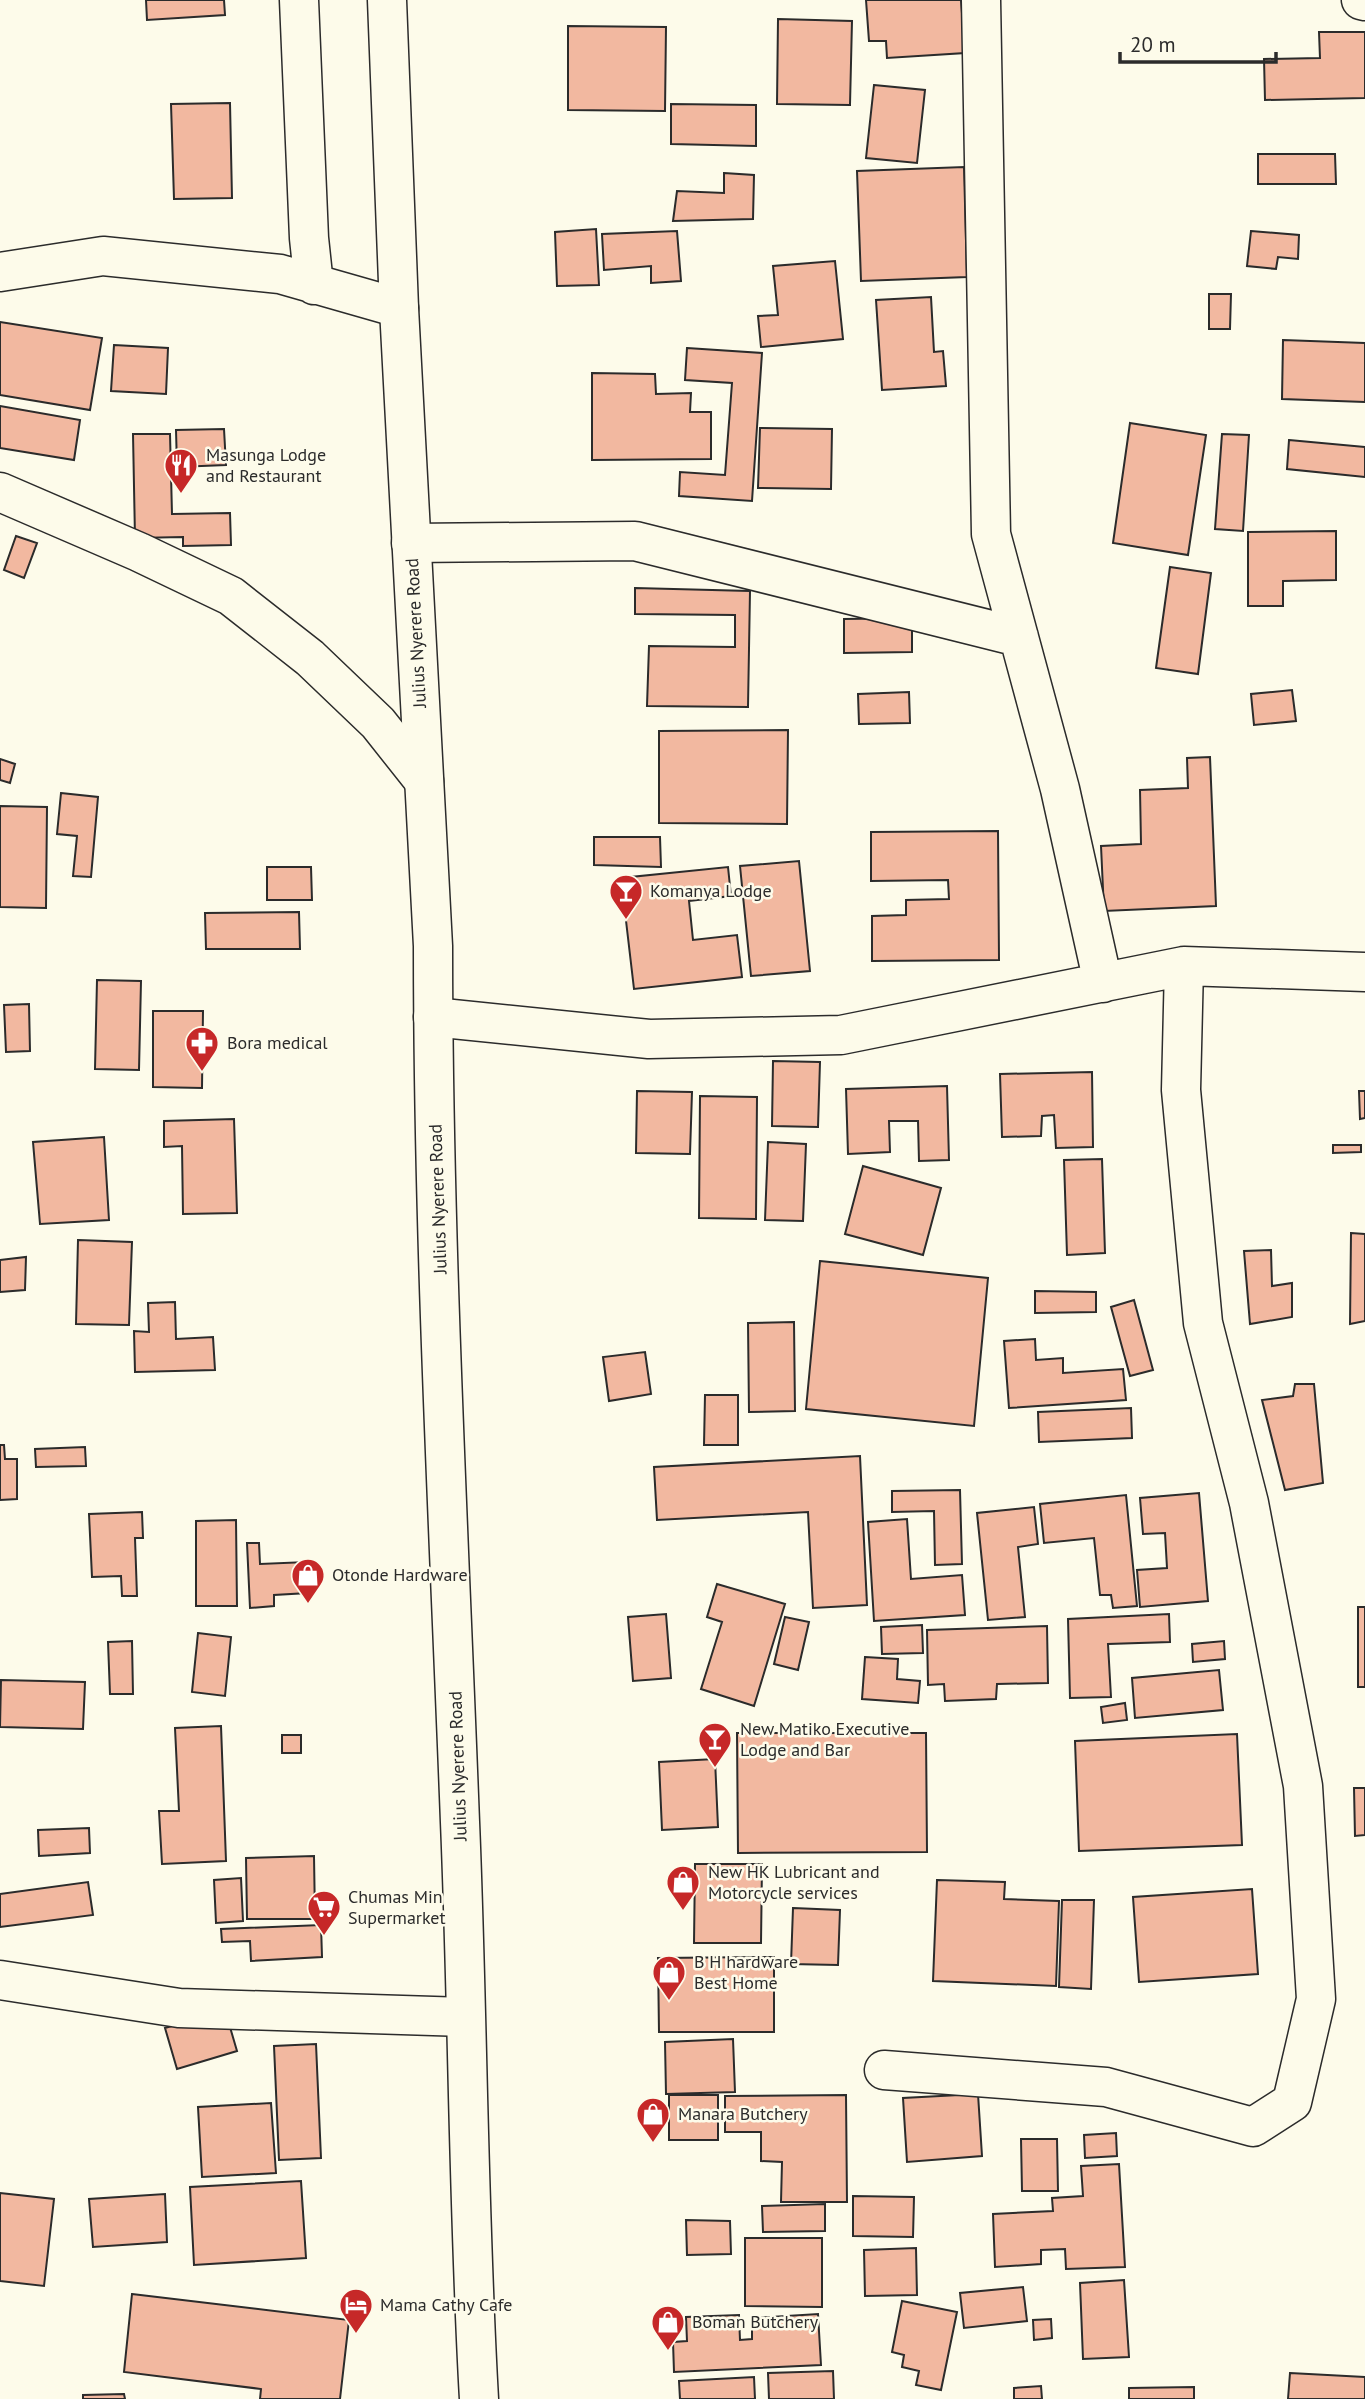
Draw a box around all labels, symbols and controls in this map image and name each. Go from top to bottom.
scale bar [1120,21,1276,65]
text: 20 m [1130,31,1176,58]
place label: Masunga Lodge and Restaurant [206,443,326,487]
restaurant icon: Masunga Lodge and Restaurant [162,446,200,495]
street label: Julius Nyerere Road [400,558,431,710]
bar icon: Komanya Lodge [607,872,645,921]
place label: Komanya Lodge [650,879,772,902]
pharmacy icon: Bora medical [183,1024,221,1073]
place label: Bora medical [227,1031,328,1054]
street label: Julius Nyerere Road [423,1124,452,1275]
shop icon: Otonde Hardware [289,1556,327,1605]
place label: Otonde Hardware [332,1563,468,1586]
street label: Julius Nyerere Road [443,1691,472,1842]
place label: New Matiko Executive Lodge and Bar [740,1717,909,1761]
bar icon: New Matiko Executive Lodge and Bar [696,1720,734,1769]
place label: New HK Lubricant and Motorcycle services [708,1860,880,1904]
shop icon: New HK Lubricant and Motorcycle services [664,1863,702,1912]
place label: Chumas Min Supermarket [348,1885,446,1929]
supermarket icon: Chumas Min Supermarket [305,1888,343,1937]
place label: B H hardware Best Home [694,1950,798,1994]
shop icon: B H hardware Best Home [650,1953,688,2002]
shop icon: Manara Butchery [634,2095,672,2144]
place label: Manara Butchery [678,2102,808,2125]
hotel icon: Mama Cathy Cafe [337,2286,375,2335]
place label: Mama Cathy Cafe [380,2293,513,2316]
shop icon: Boman Butchery [649,2303,687,2352]
place label: Boman Butchery [692,2310,819,2333]

